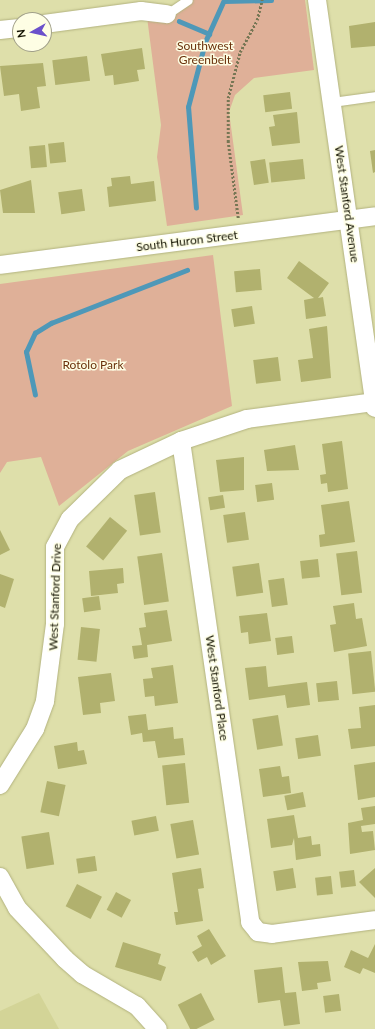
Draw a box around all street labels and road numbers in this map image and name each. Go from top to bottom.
street label: West Stanford Avenue [332,144,362,264]
street label: South Huron Street [135,228,239,254]
street label: West Stanford Drive [46,543,64,651]
street label: West Stanford Place [202,634,232,742]

